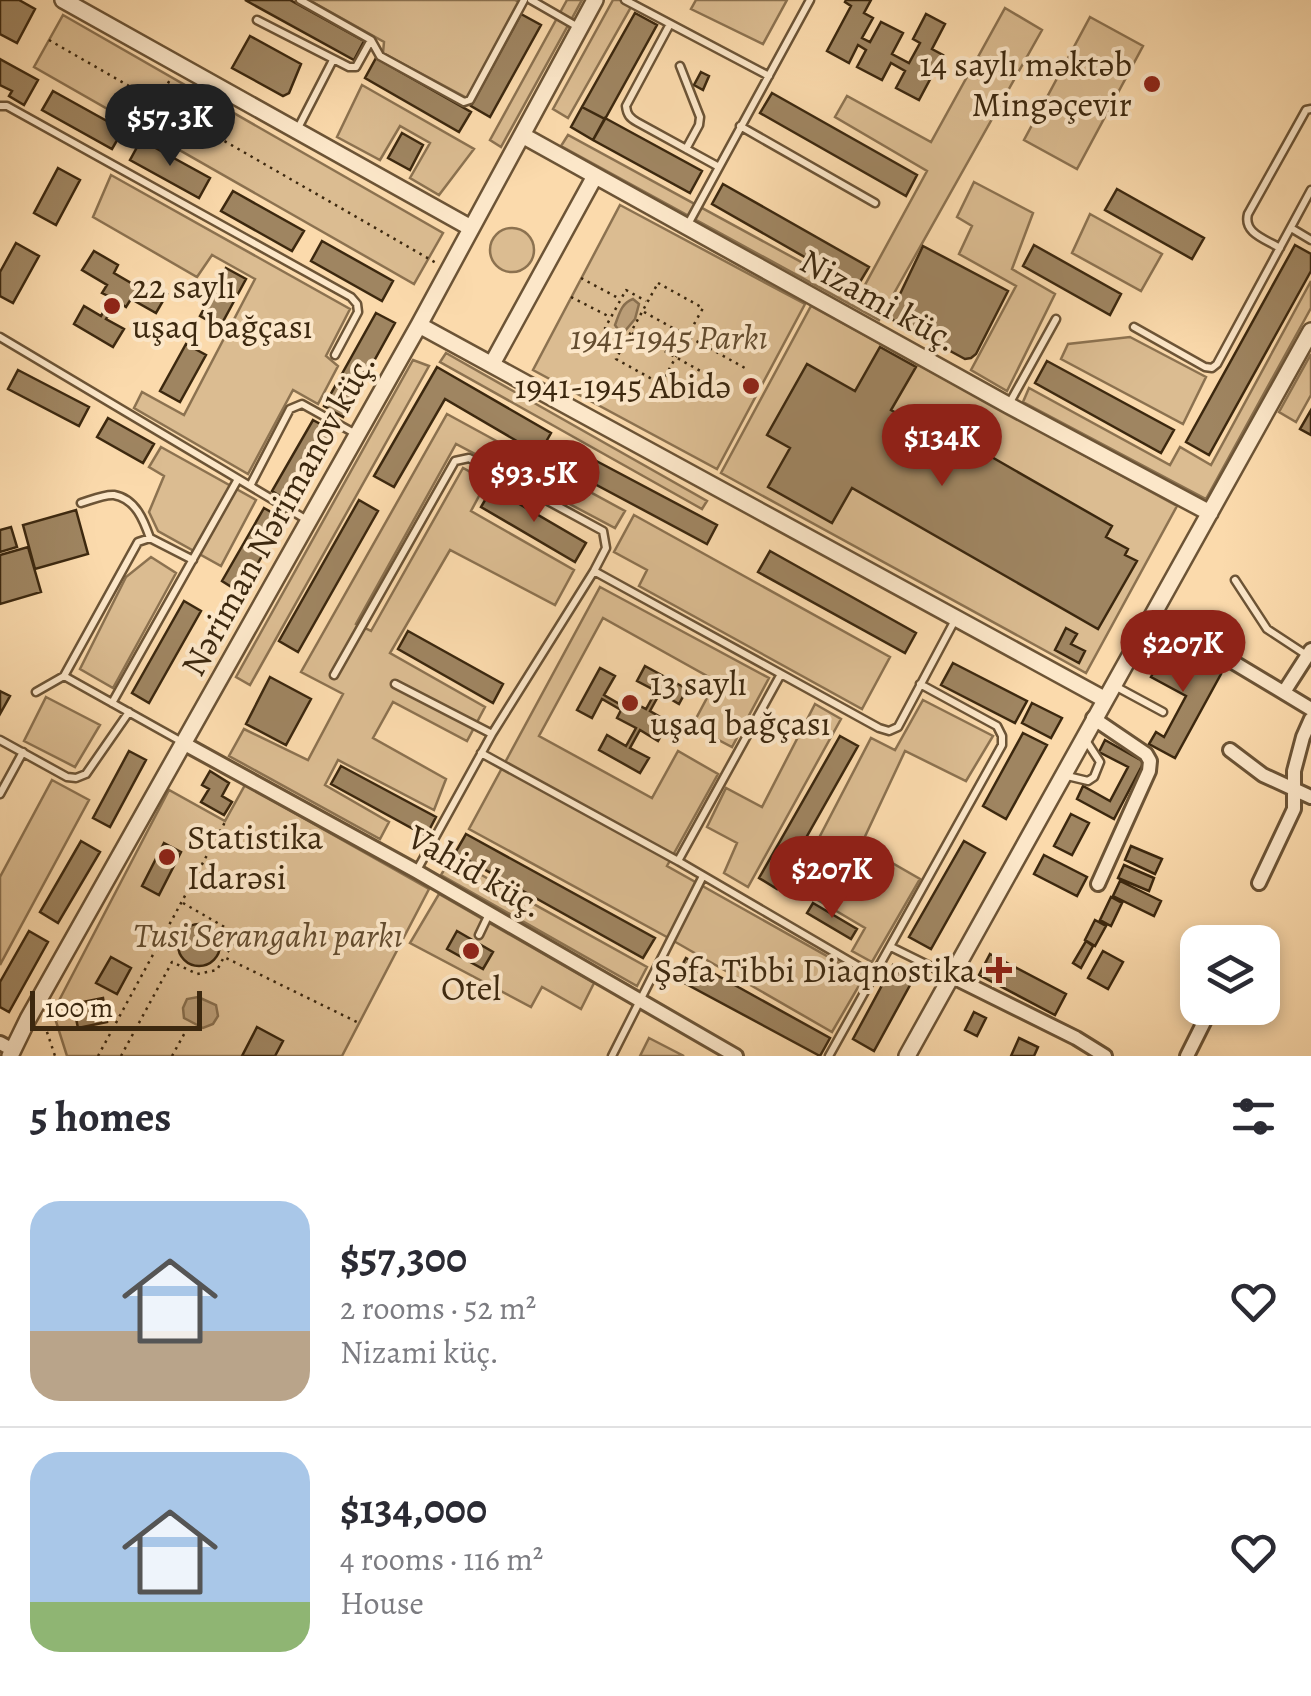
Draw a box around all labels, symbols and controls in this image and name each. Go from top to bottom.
place label: 14 saylı məktəb Mingəçevir [919,40,1132,128]
marker: 14 saylı məktəb Mingəçevir [1141,73,1163,95]
pin: $57.3K [89,84,251,169]
text: $57.3K [127,94,213,138]
street label: Nizami küç. [791,237,967,363]
place label: 22 saylı uşaq bağçası [132,262,313,350]
marker: 22 saylı uşaq bağçası [101,295,123,317]
park label: 1941-1945 Parkı [570,313,768,361]
street label: Nəriman Nərimanov küç. [169,344,387,684]
place label: 1941-1945 Abidə [514,362,731,410]
marker: 1941-1945 Abidə [740,375,762,397]
pin: $134K [872,404,1012,489]
text: $134K [904,414,980,458]
pin: $93.5K [453,440,615,525]
text: $93.5K [491,450,577,494]
pin: $207K [1113,610,1253,695]
text: $207K [1142,620,1224,664]
place label: 13 saylı uşaq bağçası [650,659,831,747]
marker: 13 saylı uşaq bağçası [619,692,641,714]
street label: Vahid küç. [398,812,553,929]
place label: Statistika Idarəsi [187,813,324,901]
pin: $207K [762,836,902,921]
marker: Statistika Idarəsi [156,846,178,868]
text: $207K [791,846,873,890]
park label: Tusi Serangahı parkı [133,911,403,959]
map controls [1180,925,1280,1025]
button: layers [1180,925,1280,1025]
marker: Otel [460,940,482,962]
place label: Şəfa Tibbi Diaqnostika [654,946,977,994]
marker: Şəfa Tibbi Diaqnostika [986,957,1012,983]
place label: Otel [441,964,501,1012]
scale bar [30,986,202,1030]
text: 100 m [45,989,113,1027]
text: 5 homes [30,1088,171,1145]
icon: filters [1226,1089,1281,1144]
text: $57,300 [340,1229,467,1286]
icon: home [110,1241,230,1361]
icon: heart [1226,1274,1281,1329]
text: 2 rooms · 52 m² [340,1286,536,1330]
text: Nizami küç. [340,1330,499,1374]
text: $134,000 [340,1480,487,1537]
icon: home [110,1492,230,1612]
icon: heart [1226,1525,1281,1580]
text: 4 rooms · 116 m² [340,1537,543,1581]
text: House [340,1581,424,1625]

